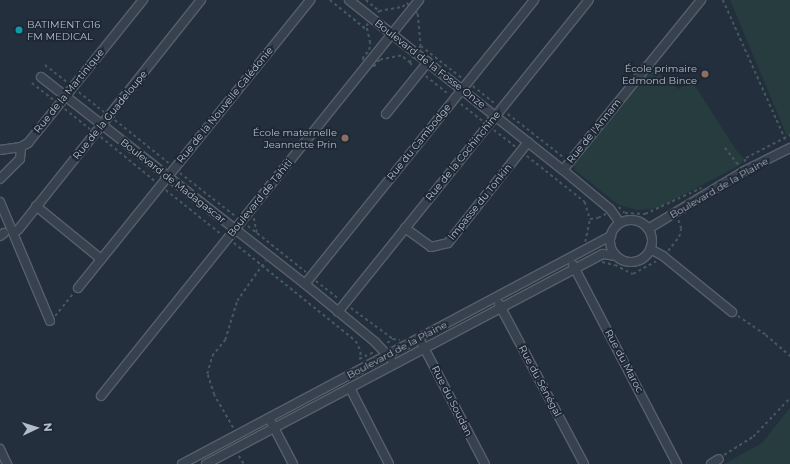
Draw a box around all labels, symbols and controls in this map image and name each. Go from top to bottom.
street label: Boulevard de la Fosse Onze [372,17,488,111]
place label: BATIMENT G16 FM MEDICAL [27,18,100,42]
marker: BATIMENT G16 FM MEDICAL [14,25,24,35]
street label: Rue de la Nouvelle Calédonie [174,45,276,165]
street label: Rue de la Martinique [31,47,107,135]
place label: École primaire Edmond Bince [622,62,697,86]
street label: Rue de la Guadeloupe [70,68,150,162]
marker: École primaire Edmond Bince [700,69,710,79]
street label: Rue de l'Annam [564,96,624,166]
street label: Rue du Cambodge [384,101,454,183]
street label: Rue de la Cochinchine [423,109,503,203]
place label: École maternelle Jeannette Prin [253,126,337,150]
marker: École maternelle Jeannette Prin [340,133,350,143]
street label: Boulevard de Madagascar [118,136,228,226]
street label: Boulevard de la Plaine [668,155,770,221]
street label: Boulevard de Tahiti [225,157,295,239]
street label: Impasse du Tonkin [446,162,514,242]
street label: Boulevard de la Plaine [345,319,449,381]
street label: Rue du Maroc [602,327,646,395]
street label: Rue du Sénégal [516,343,564,419]
street label: Rue du Soudan [429,364,475,438]
north arrow [16,408,56,448]
text: N [41,422,55,432]

